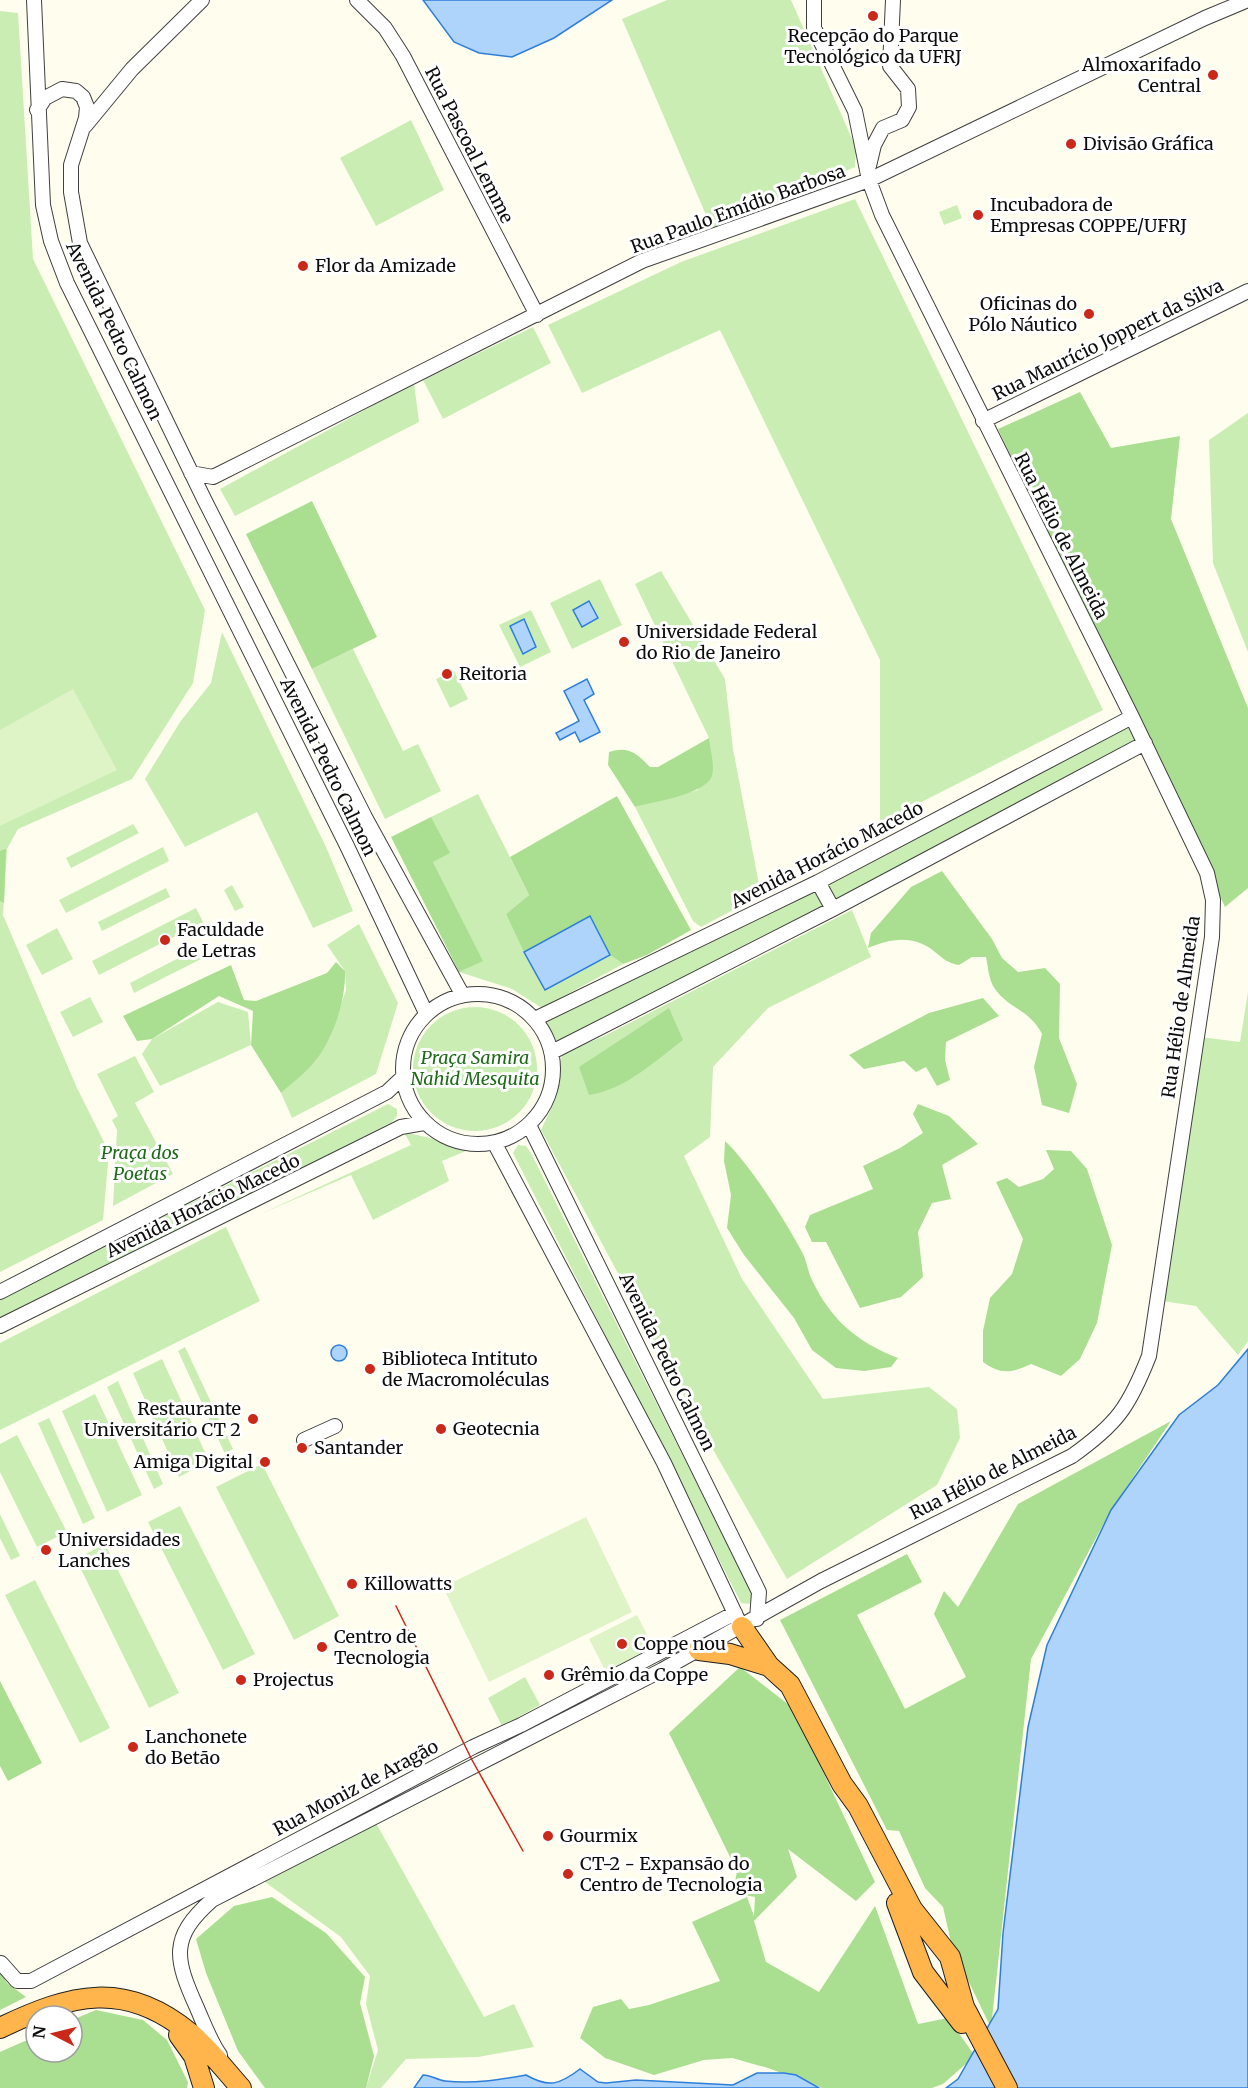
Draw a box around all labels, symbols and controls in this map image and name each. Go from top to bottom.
marker: Recepção do Parque Tecnológico da UFRJ [866,9,880,23]
place label: Recepção do Parque Tecnológico da UFRJ [784,24,962,68]
place label: Almoxarifado Central [1081,53,1201,97]
street label: Rua Pascoal Lemme [420,63,519,227]
marker: Almoxarifado Central [1206,68,1220,82]
place label: Divisão Gráfica [1083,132,1214,155]
marker: Divisão Gráfica [1064,137,1078,151]
street label: Rua Paulo Emídio Barbosa [627,159,849,258]
place label: Incubadora de Empresas COPPE/UFRJ [990,193,1187,237]
marker: Incubadora de Empresas COPPE/UFRJ [971,208,985,222]
street label: Avenida Pedro Calmon [61,237,168,424]
place label: Flor da Amizade [315,254,456,277]
marker: Flor da Amizade [296,259,310,273]
street label: Rua Maurício Joppert da Silva [989,273,1227,405]
place label: Oficinas do Pólo Náutico [968,292,1077,336]
marker: Oficinas do Pólo Náutico [1082,307,1096,321]
street label: Rua Hélio de Almeida [1009,449,1114,623]
place label: Universidade Federal do Rio de Janeiro [636,620,818,664]
marker: Universidade Federal do Rio de Janeiro [617,635,631,649]
place label: Reitoria [459,662,527,685]
marker: Reitoria [440,667,454,681]
street label: Avenida Pedro Calmon [275,673,382,860]
street label: Avenida Horácio Macedo [726,796,927,914]
street label: Rua Hélio de Almeida [1156,914,1205,1100]
place label: Faculdade de Letras [177,918,264,962]
marker: Faculdade de Letras [158,933,172,947]
park label: Praça Samira Nahid Mesquita [410,1046,540,1090]
park label: Praça dos Poetas [101,1141,179,1185]
street label: Avenida Horácio Macedo [101,1149,303,1263]
street label: Avenida Pedro Calmon [614,1268,721,1455]
place label: Biblioteca Intituto de Macromoléculas [382,1347,549,1391]
marker: Biblioteca Intituto de Macromoléculas [363,1362,377,1376]
place label: Restaurante Universitário CT 2 [84,1397,241,1441]
marker: Restaurante Universitário CT 2 [246,1412,260,1426]
place label: Geotecnia [453,1417,540,1440]
street label: Rua Hélio de Almeida [906,1420,1080,1525]
marker: Geotecnia [434,1422,448,1436]
place label: Santander [314,1436,403,1459]
marker: Santander [295,1441,309,1455]
place label: Amiga Digital [133,1450,253,1473]
marker: Amiga Digital [258,1455,272,1469]
place label: Universidades Lanches [58,1528,180,1572]
marker: Universidades Lanches [39,1543,53,1557]
place label: Killowatts [364,1572,452,1595]
marker: Killowatts [345,1577,359,1591]
place label: Centro de Tecnologia [334,1625,430,1669]
place label: Coppe nou [634,1632,726,1655]
marker: Coppe nou [615,1637,629,1651]
marker: Centro de Tecnologia [315,1640,329,1654]
place label: Grêmio da Coppe [561,1663,708,1686]
place label: Projectus [253,1668,334,1691]
marker: Grêmio da Coppe [542,1668,556,1682]
marker: Projectus [234,1673,248,1687]
place label: Lanchonete do Betão [145,1725,247,1769]
street label: Rua Moniz de Aragão [269,1734,442,1841]
marker: Lanchonete do Betão [126,1740,140,1754]
place label: Gourmix [560,1824,638,1847]
marker: Gourmix [541,1829,555,1843]
place label: CT-2 - Expansão do Centro de Tecnologia [580,1852,763,1896]
marker: CT-2 - Expansão do Centro de Tecnologia [561,1867,575,1881]
north arrow [24,2004,84,2064]
text: N [28,2024,50,2040]

